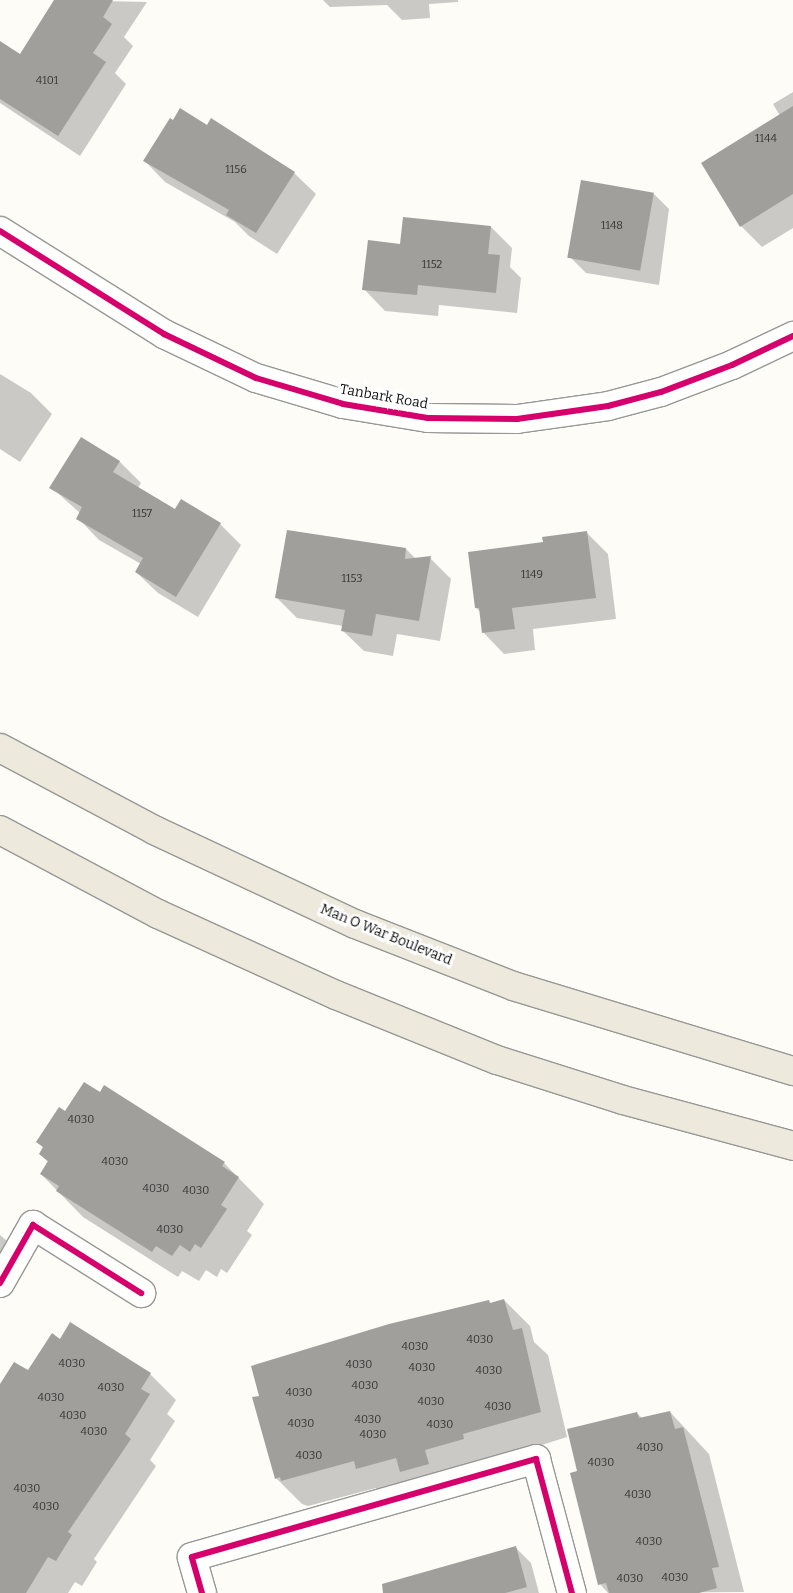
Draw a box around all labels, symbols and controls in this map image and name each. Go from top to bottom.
house number: 4101 [36,74,58,88]
house number: 1144 [755,132,777,146]
house number: 1156 [225,163,247,177]
house number: 1148 [601,219,623,233]
house number: 1152 [422,258,442,272]
street label: Tanbark Road [339,381,429,413]
house number: 1157 [132,507,152,521]
house number: 1149 [521,568,543,582]
house number: 1153 [342,572,362,586]
street label: Man O War Boulevard [318,901,454,969]
house number: 4030 [68,1113,94,1127]
house number: 4030 [102,1155,128,1169]
house number: 4030 [143,1182,169,1196]
house number: 4030 [183,1184,209,1198]
house number: 4030 [157,1223,183,1237]
house number: 4030 [467,1333,493,1347]
house number: 4030 [402,1340,428,1354]
house number: 4030 [59,1357,85,1371]
house number: 4030 [346,1358,372,1372]
house number: 4030 [409,1361,435,1375]
house number: 4030 [476,1364,502,1378]
house number: 4030 [352,1379,378,1393]
house number: 4030 [98,1381,124,1395]
house number: 4030 [286,1386,312,1400]
house number: 4030 [38,1391,64,1405]
house number: 4030 [418,1395,444,1409]
house number: 4030 [485,1400,511,1414]
house number: 4030 [60,1409,86,1423]
house number: 4030 [355,1413,381,1427]
house number: 4030 [288,1417,314,1431]
house number: 4030 [427,1418,453,1432]
house number: 4030 [81,1425,107,1439]
house number: 4030 [360,1428,386,1442]
house number: 4030 [637,1441,663,1455]
house number: 4030 [296,1449,322,1463]
house number: 4030 [588,1456,614,1470]
house number: 4030 [14,1482,40,1496]
house number: 4030 [625,1488,651,1502]
house number: 4030 [33,1500,59,1514]
house number: 4030 [636,1535,662,1549]
house number: 4030 [662,1571,688,1585]
house number: 4030 [617,1572,643,1586]

